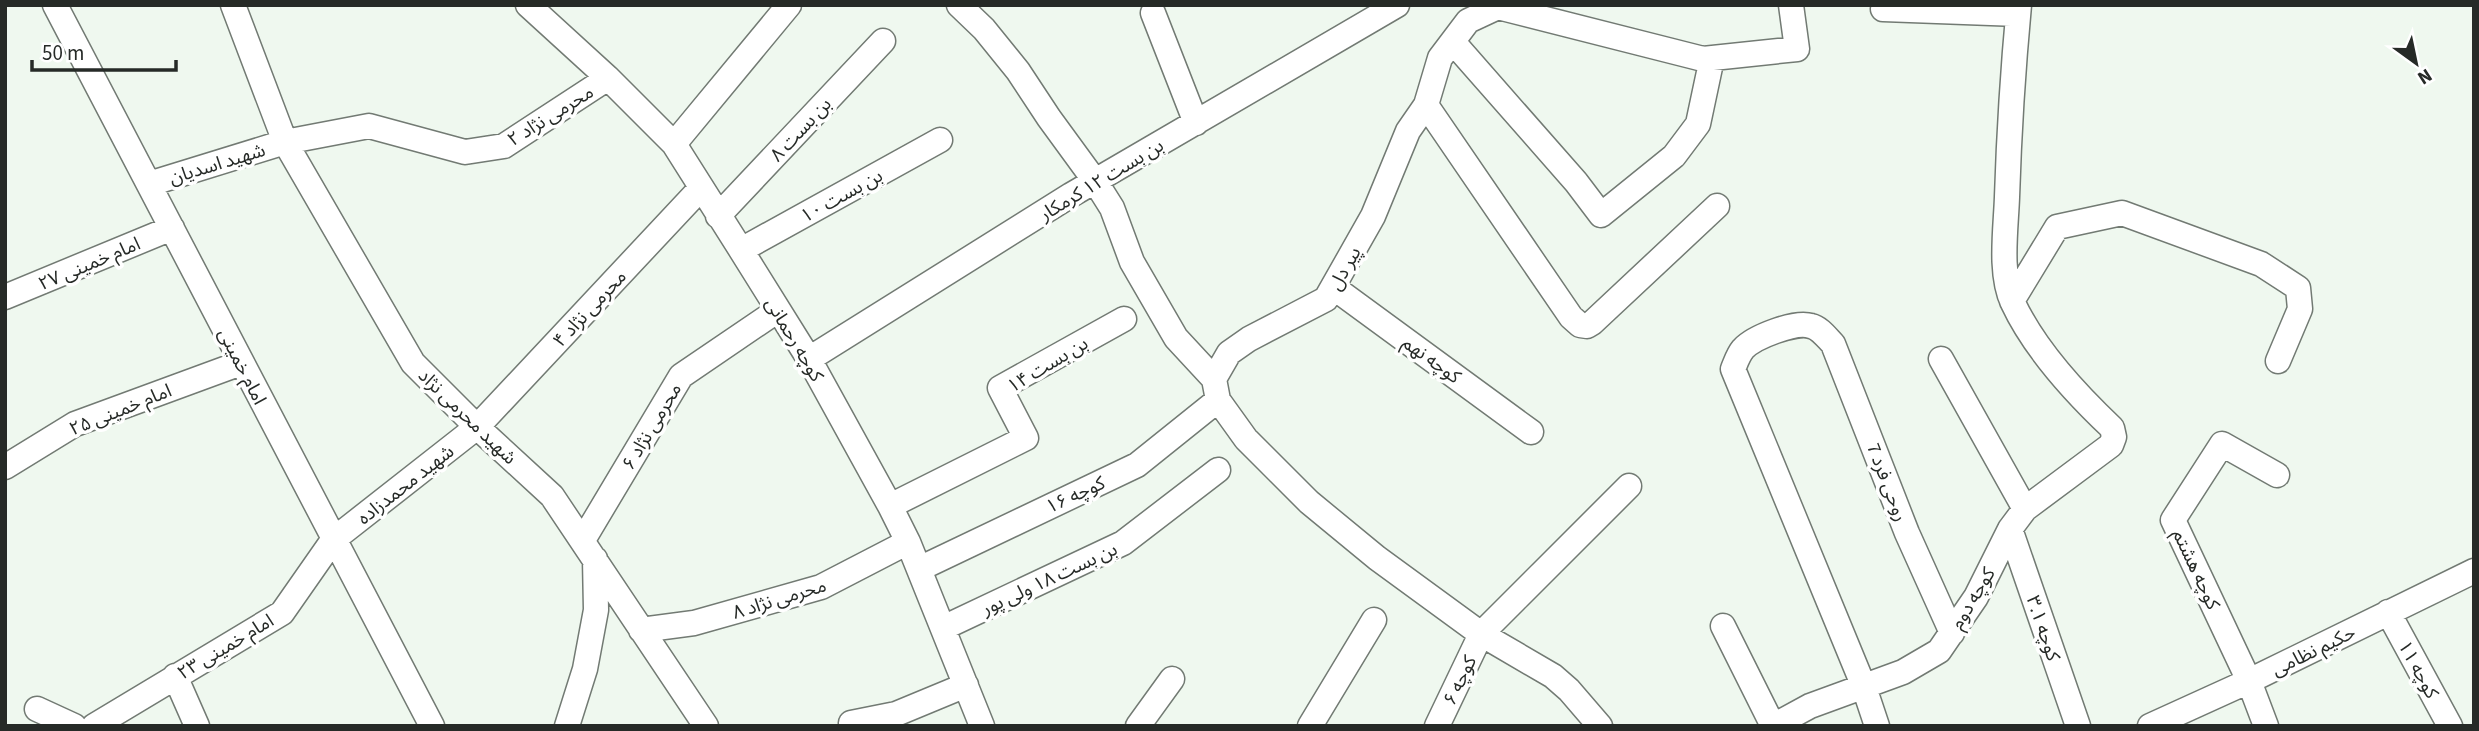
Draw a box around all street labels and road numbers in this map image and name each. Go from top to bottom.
street label: محرمی نژاد ۲ [502,79,599,153]
street label: بن بست ۸ [764,92,838,168]
street label: بن بست ۱۲ کرمکار [1034,132,1169,229]
street label: شهید اسدیان [166,137,269,192]
street label: بن بست ۱۰ [796,163,888,230]
street label: امام خمینی ۲۷ [34,231,145,298]
street label: پیر دل [1322,242,1368,296]
street label: محرمی نژاد ۴ [547,264,633,354]
street label: کوچه رحمانی [758,293,830,388]
street label: امام خمینی [211,324,272,410]
street label: بن بست ۱۴ [1002,330,1093,400]
street label: کوچه نهم [1396,330,1467,391]
street label: شهید محرمی نژاد [412,363,522,471]
street label: امام خمینی ۲۵ [65,378,176,443]
street label: محرمی نژاد ۶ [616,378,689,475]
street label: شهید محمدزاده [352,439,460,532]
street label: روحی فرد 7 [1859,439,1914,526]
street label: کوچه ۱۶ [1041,469,1111,521]
street label: کوچه هشتم [2165,525,2227,615]
street label: بن بست ۱۸ ولی پور [976,536,1122,623]
street label: کوچه دوم [1944,562,2003,635]
street label: محرمی نژاد ۸ [729,572,830,627]
street label: کوچه ۳.۱ [2019,592,2067,666]
street label: امام خمینی ۲۳ [172,608,279,687]
street label: حکیم نظامی [2267,619,2360,683]
street label: کوچه ۱۱ [2391,636,2445,705]
street label: کوچه ۶ [1437,650,1484,710]

